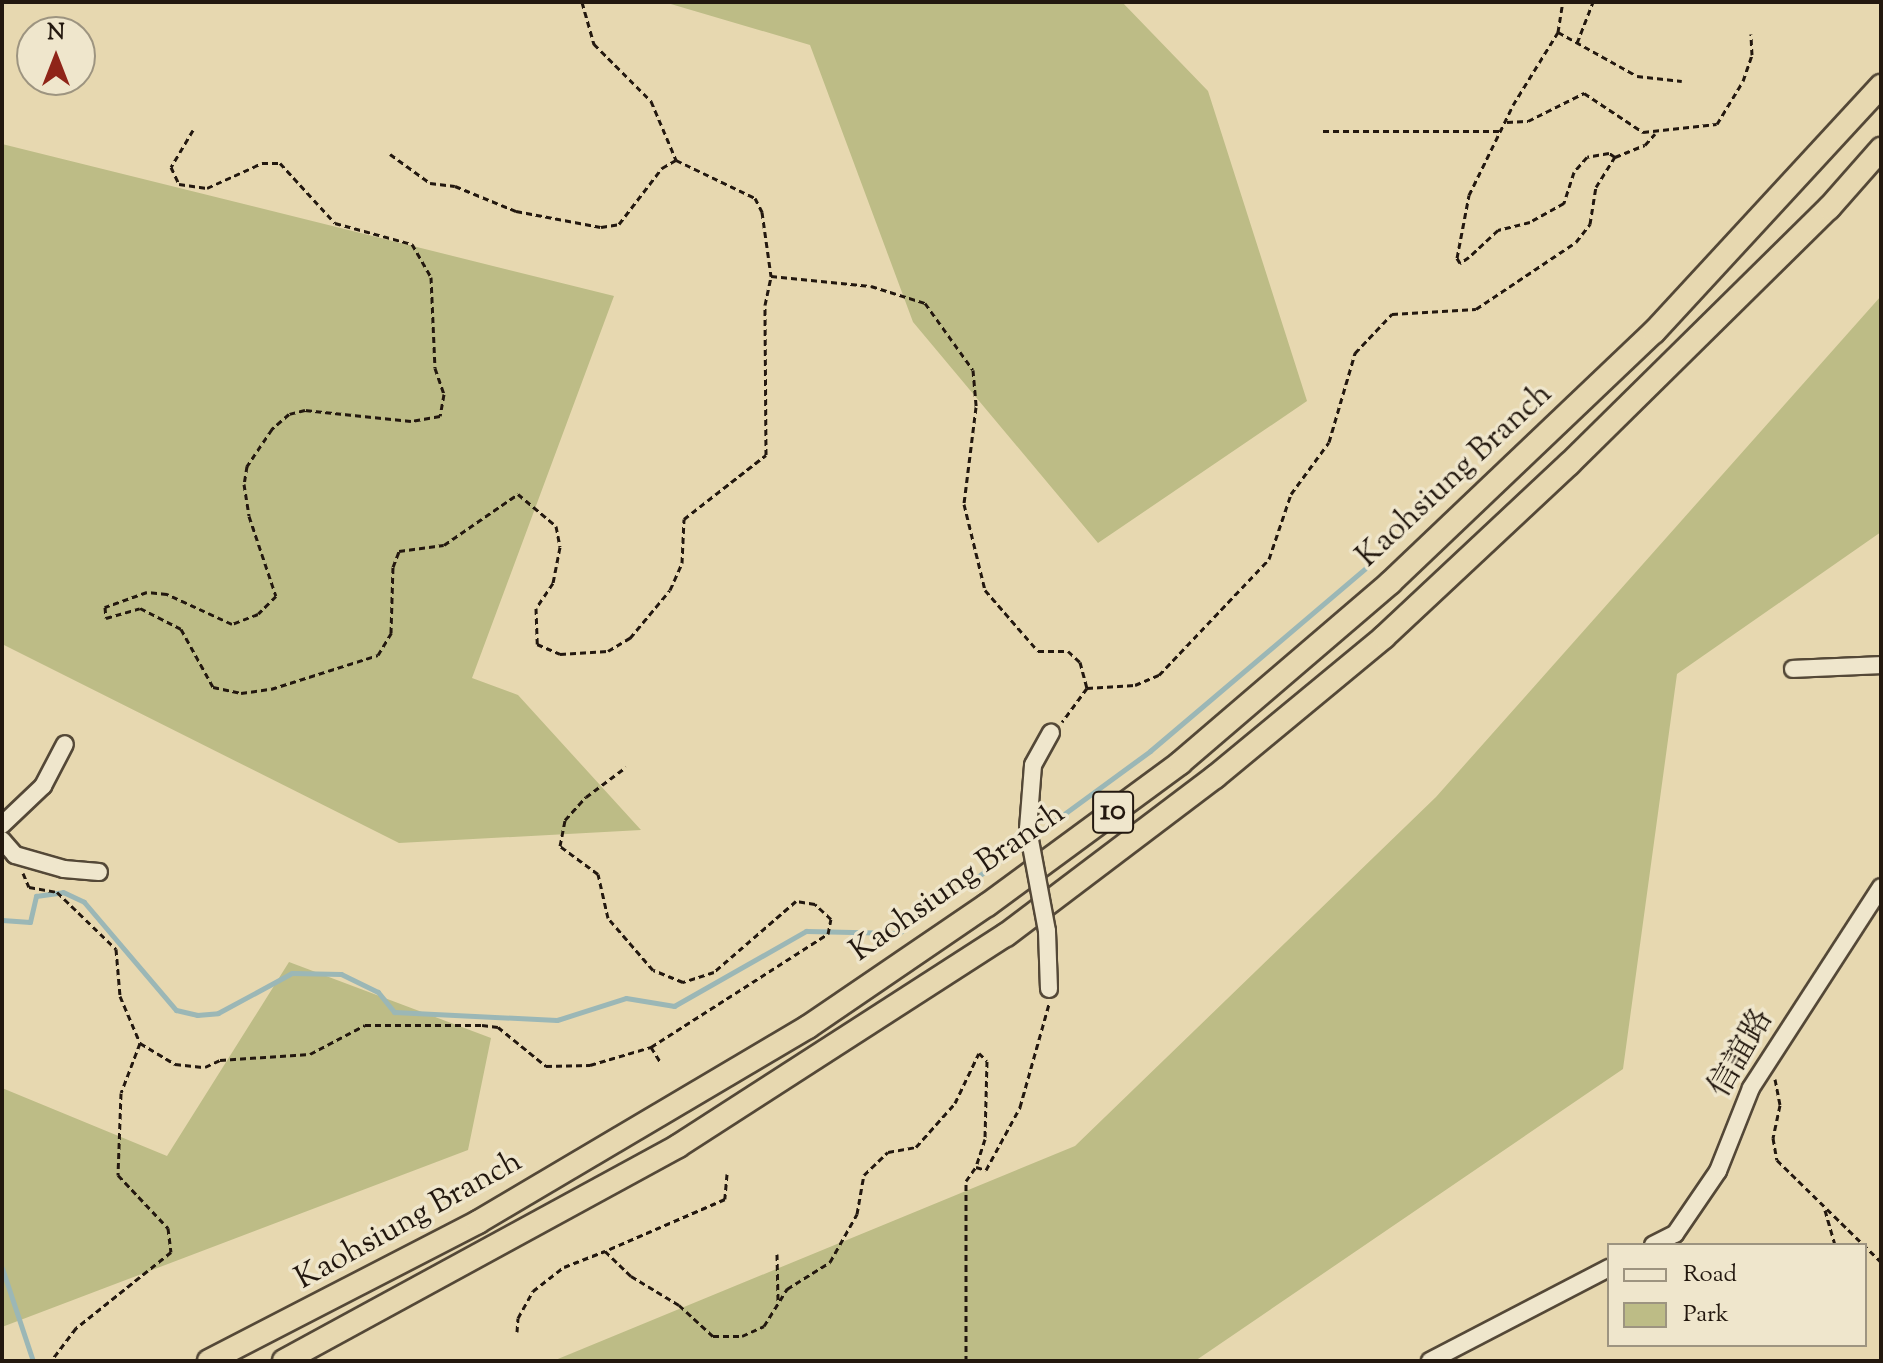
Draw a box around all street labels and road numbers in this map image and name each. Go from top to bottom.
street label: Kaohsiung Branch [1349,376,1561,576]
road number: 10 [1091,786,1135,838]
street label: Kaohsiung Branch [843,795,1073,971]
street label: 信誼路 [1701,1003,1783,1105]
street label: Kaohsiung Branch [289,1143,529,1299]

